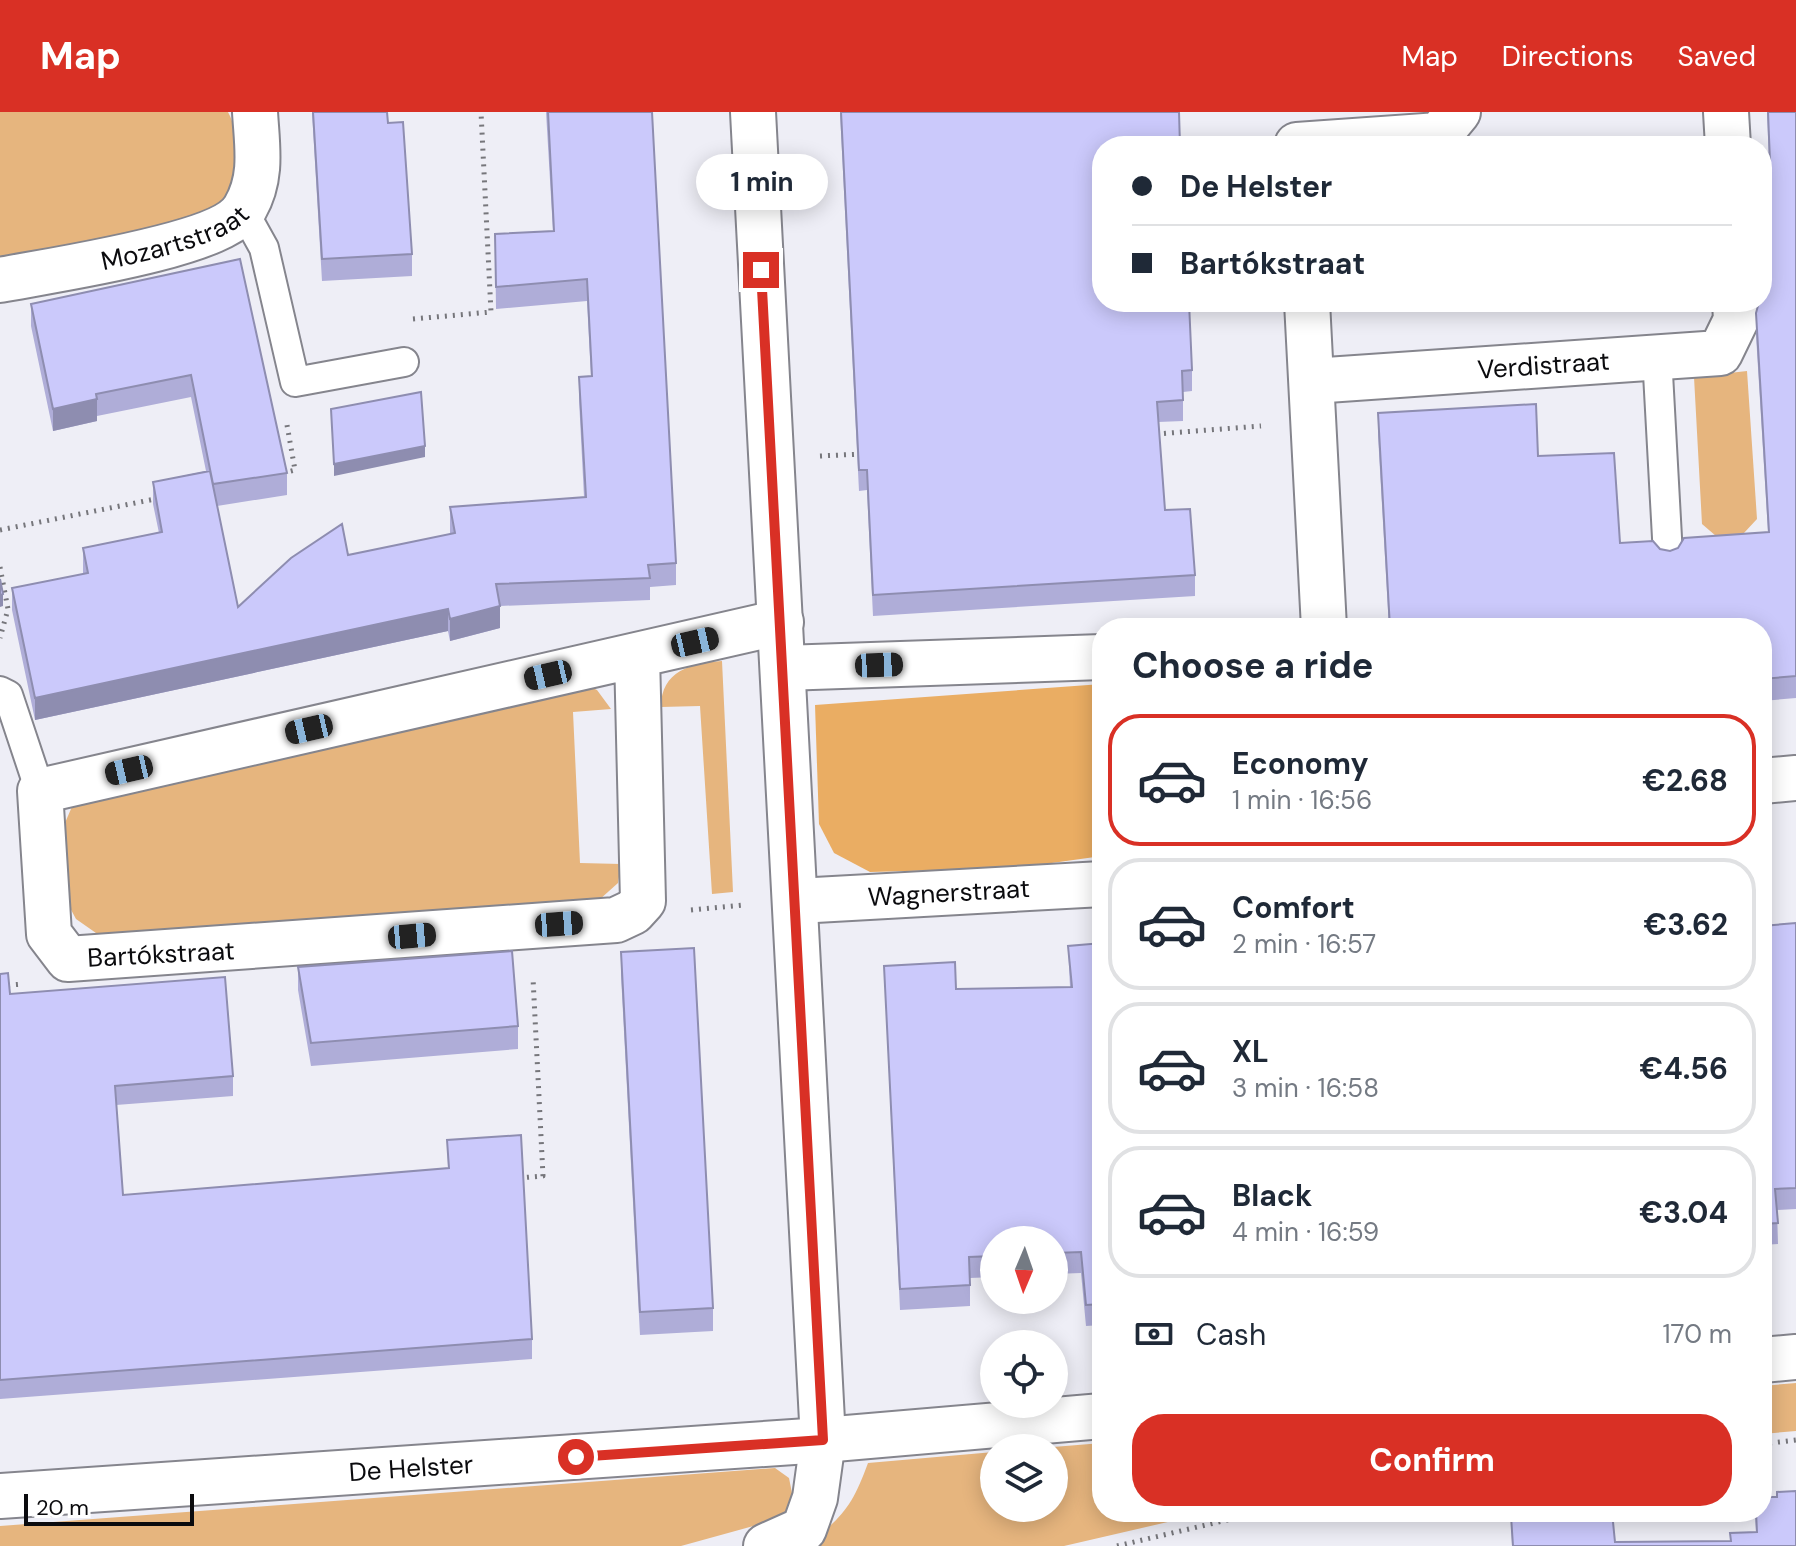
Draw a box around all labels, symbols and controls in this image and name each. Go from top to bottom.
text: Map [40,31,121,81]
text: Map [1401,38,1458,75]
text: Directions [1502,38,1634,75]
text: Saved [1678,38,1756,75]
callout: 1 min [695,154,827,210]
text: 1 min [730,165,794,199]
text: De Helster [1180,167,1332,206]
street label: Mozartstraat [98,198,257,278]
text: Bartókstraat [1180,244,1365,283]
route end [743,252,779,288]
street label: Verdistraat [1476,344,1611,387]
car [669,625,721,659]
text: Choose a ride [1132,642,1373,689]
car [855,652,903,678]
car [522,658,574,692]
car [283,712,335,746]
icon: car [1136,744,1208,816]
text: Economy [1232,744,1369,783]
car [103,753,155,787]
text: €2.68 [1642,761,1728,800]
text: 1 min · 16:56 [1232,783,1372,817]
street label: Wagnerstraat [867,871,1031,914]
icon: car [1136,888,1208,960]
text: Comfort [1232,888,1355,927]
text: €3.62 [1644,905,1728,944]
car [534,910,584,938]
car [387,922,437,950]
text: 2 min · 16:57 [1232,927,1376,961]
street label: Bartókstraat [86,933,236,975]
icon: car [1136,1032,1208,1104]
text: XL [1232,1032,1269,1071]
text: €4.56 [1640,1049,1728,1088]
text: 3 min · 16:58 [1232,1071,1379,1105]
icon: car [1136,1176,1208,1248]
text: Black [1232,1176,1312,1215]
text: €3.04 [1639,1193,1728,1232]
text: 4 min · 16:59 [1232,1215,1379,1249]
north arrow [980,1226,1068,1314]
map controls [980,1226,1068,1522]
icon: cash [1132,1312,1176,1356]
text: Cash [1196,1315,1266,1354]
text: 170 m [1663,1317,1732,1351]
button: locate [980,1330,1068,1418]
button: Confirm [1132,1414,1732,1506]
button: layers [980,1434,1068,1522]
route start [558,1439,594,1475]
street label: De Helster [348,1447,474,1489]
scale bar [24,1490,194,1526]
text: 20 m [36,1493,89,1522]

